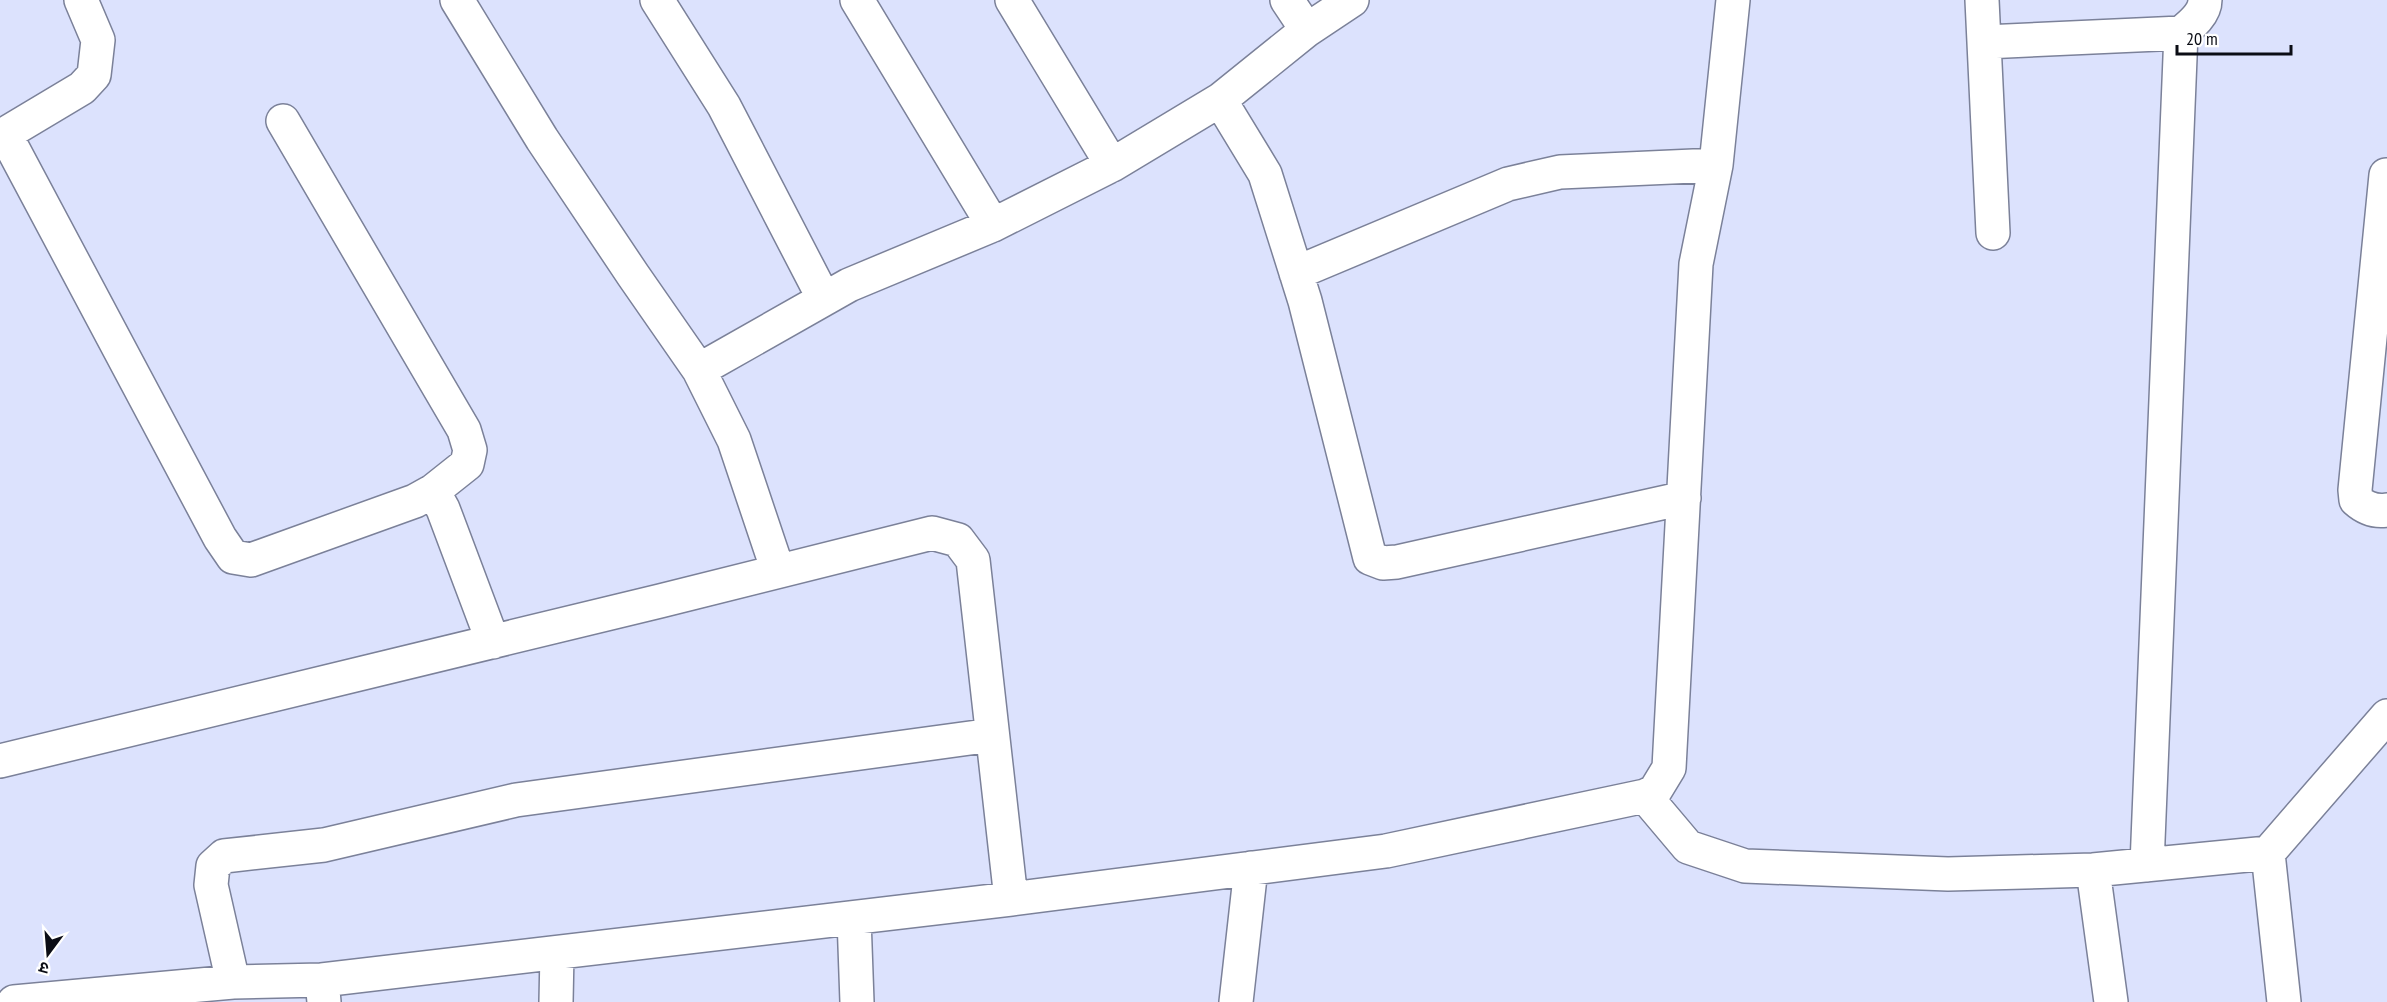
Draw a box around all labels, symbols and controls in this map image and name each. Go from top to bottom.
scale bar [2177,18,2291,56]
text: 20 m [2186,27,2218,50]
north arrow [18,924,78,984]
text: उ [36,957,51,979]

